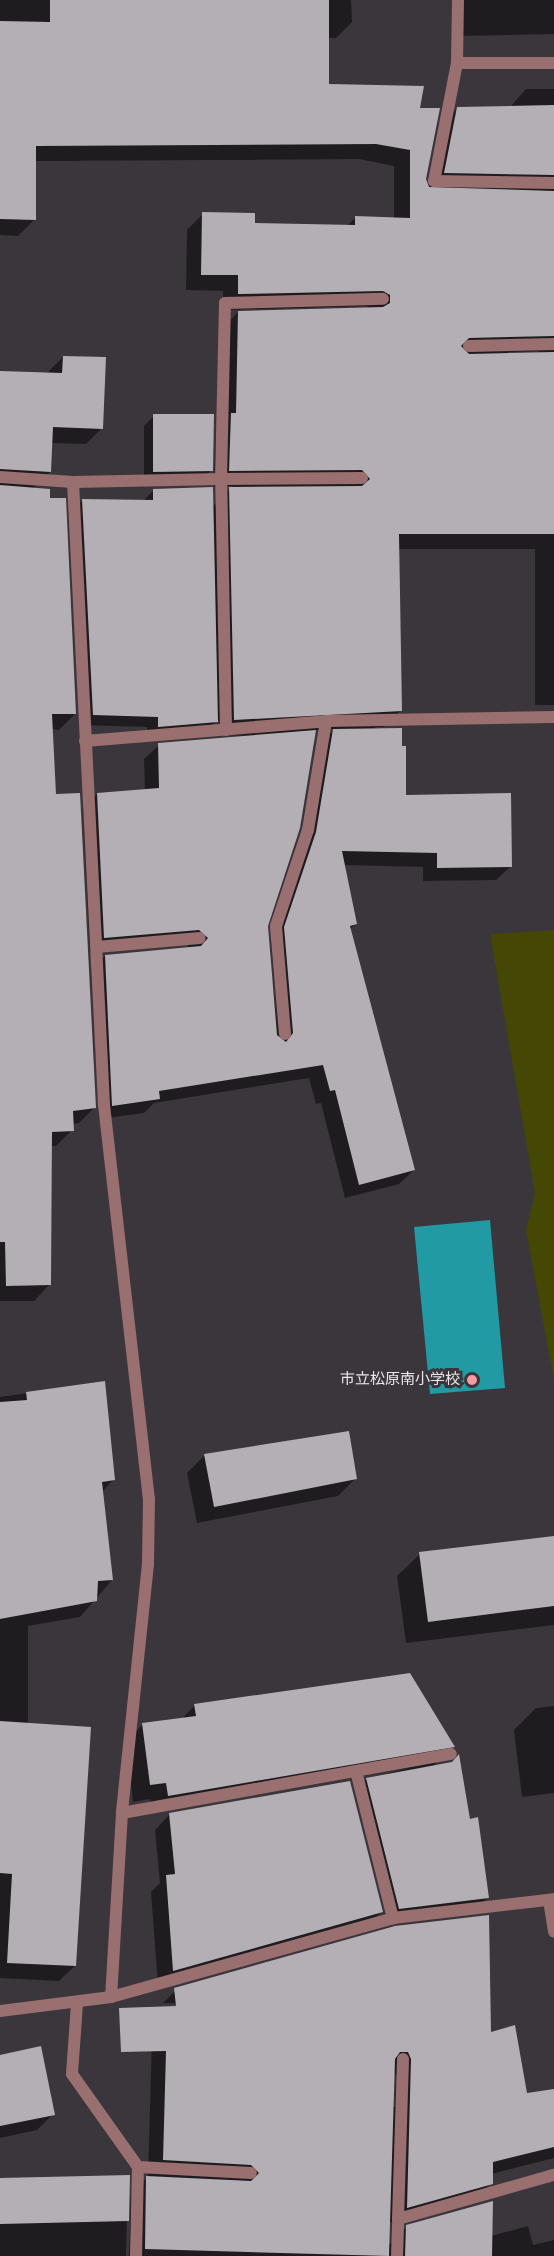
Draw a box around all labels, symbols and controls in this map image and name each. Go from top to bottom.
place label: 市立松原南小学校 [340,1371,460,1389]
marker: 市立松原南小学校 [465,1373,479,1387]

